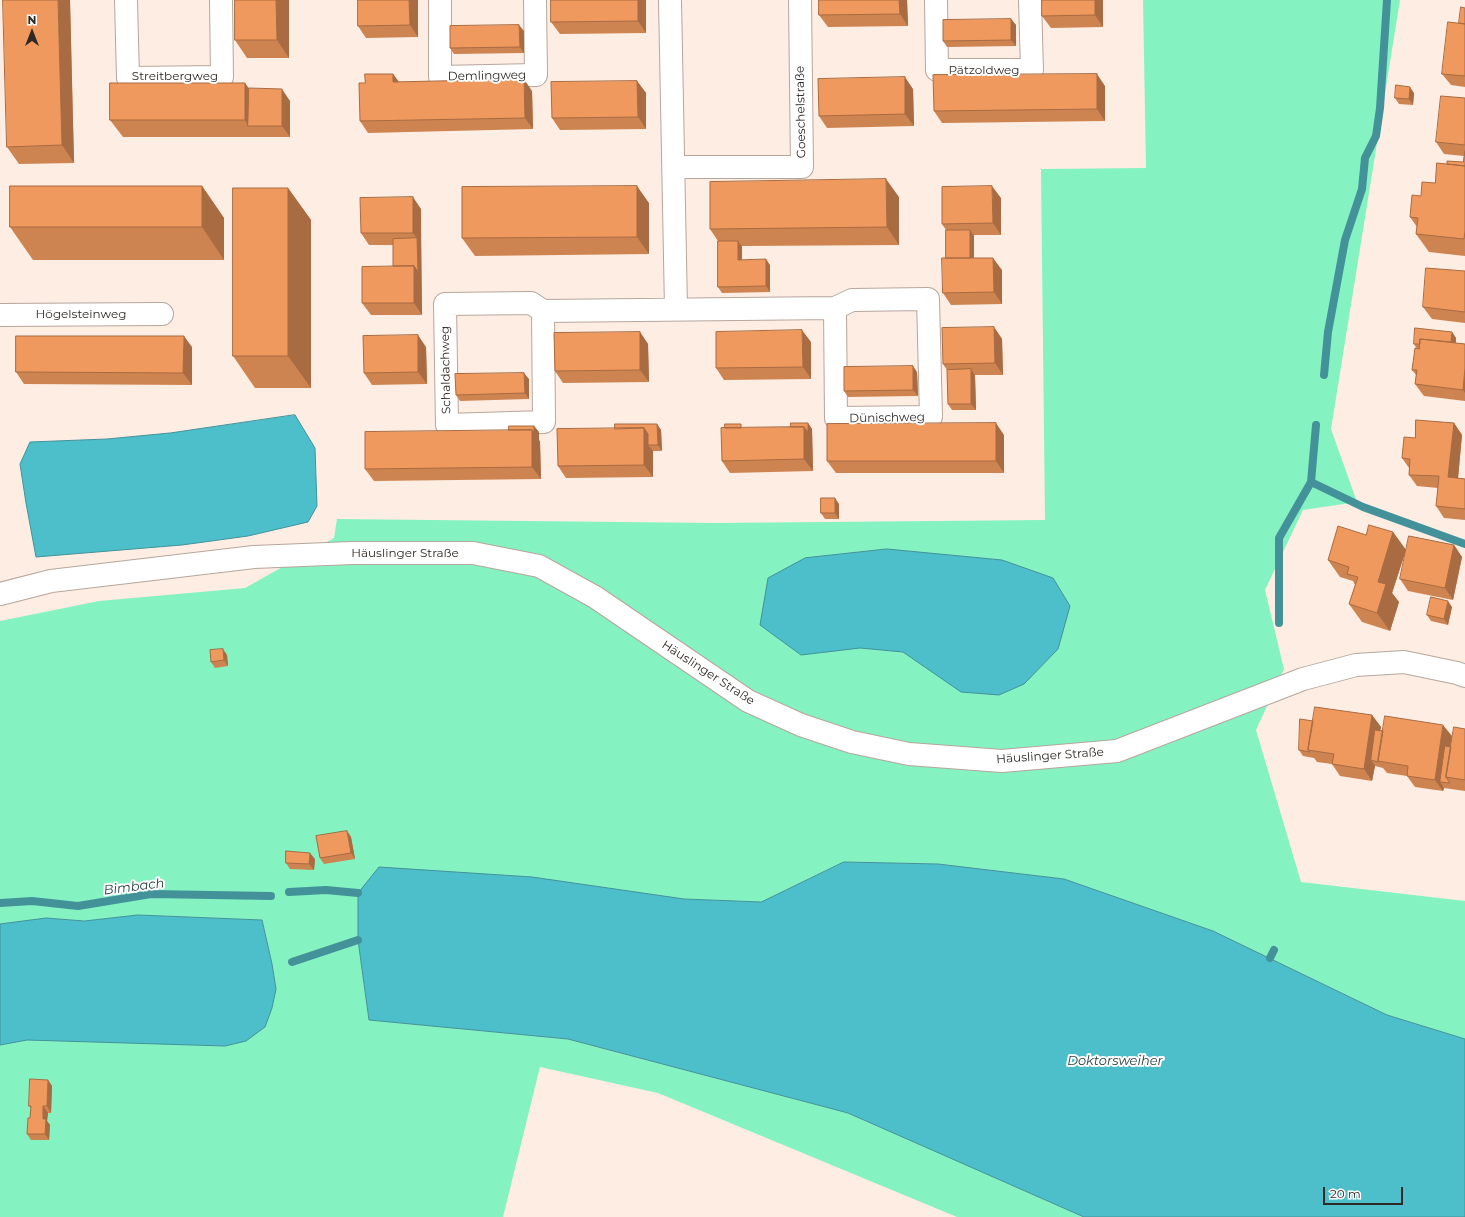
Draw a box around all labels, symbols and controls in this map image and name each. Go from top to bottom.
north arrow [12,12,52,52]
text: N [28,13,36,27]
street label: Pätzoldweg [948,63,1020,77]
street label: Goeschelstraße [793,66,809,158]
street label: Demlingweg [448,68,526,84]
street label: Streitbergweg [132,69,218,83]
street label: Högelsteinweg [36,307,126,321]
street label: Schaldachweg [438,326,454,414]
street label: Dünischweg [849,410,925,426]
street label: Häuslinger Straße [351,546,459,560]
street label: Häuslinger Straße [659,638,757,708]
street label: Häuslinger Straße [996,745,1104,767]
water label: Bimbach [103,876,165,898]
water label: Doktorsweiher [1067,1053,1163,1069]
scale bar [1325,1179,1405,1205]
text: 20 m [1330,1186,1361,1201]

